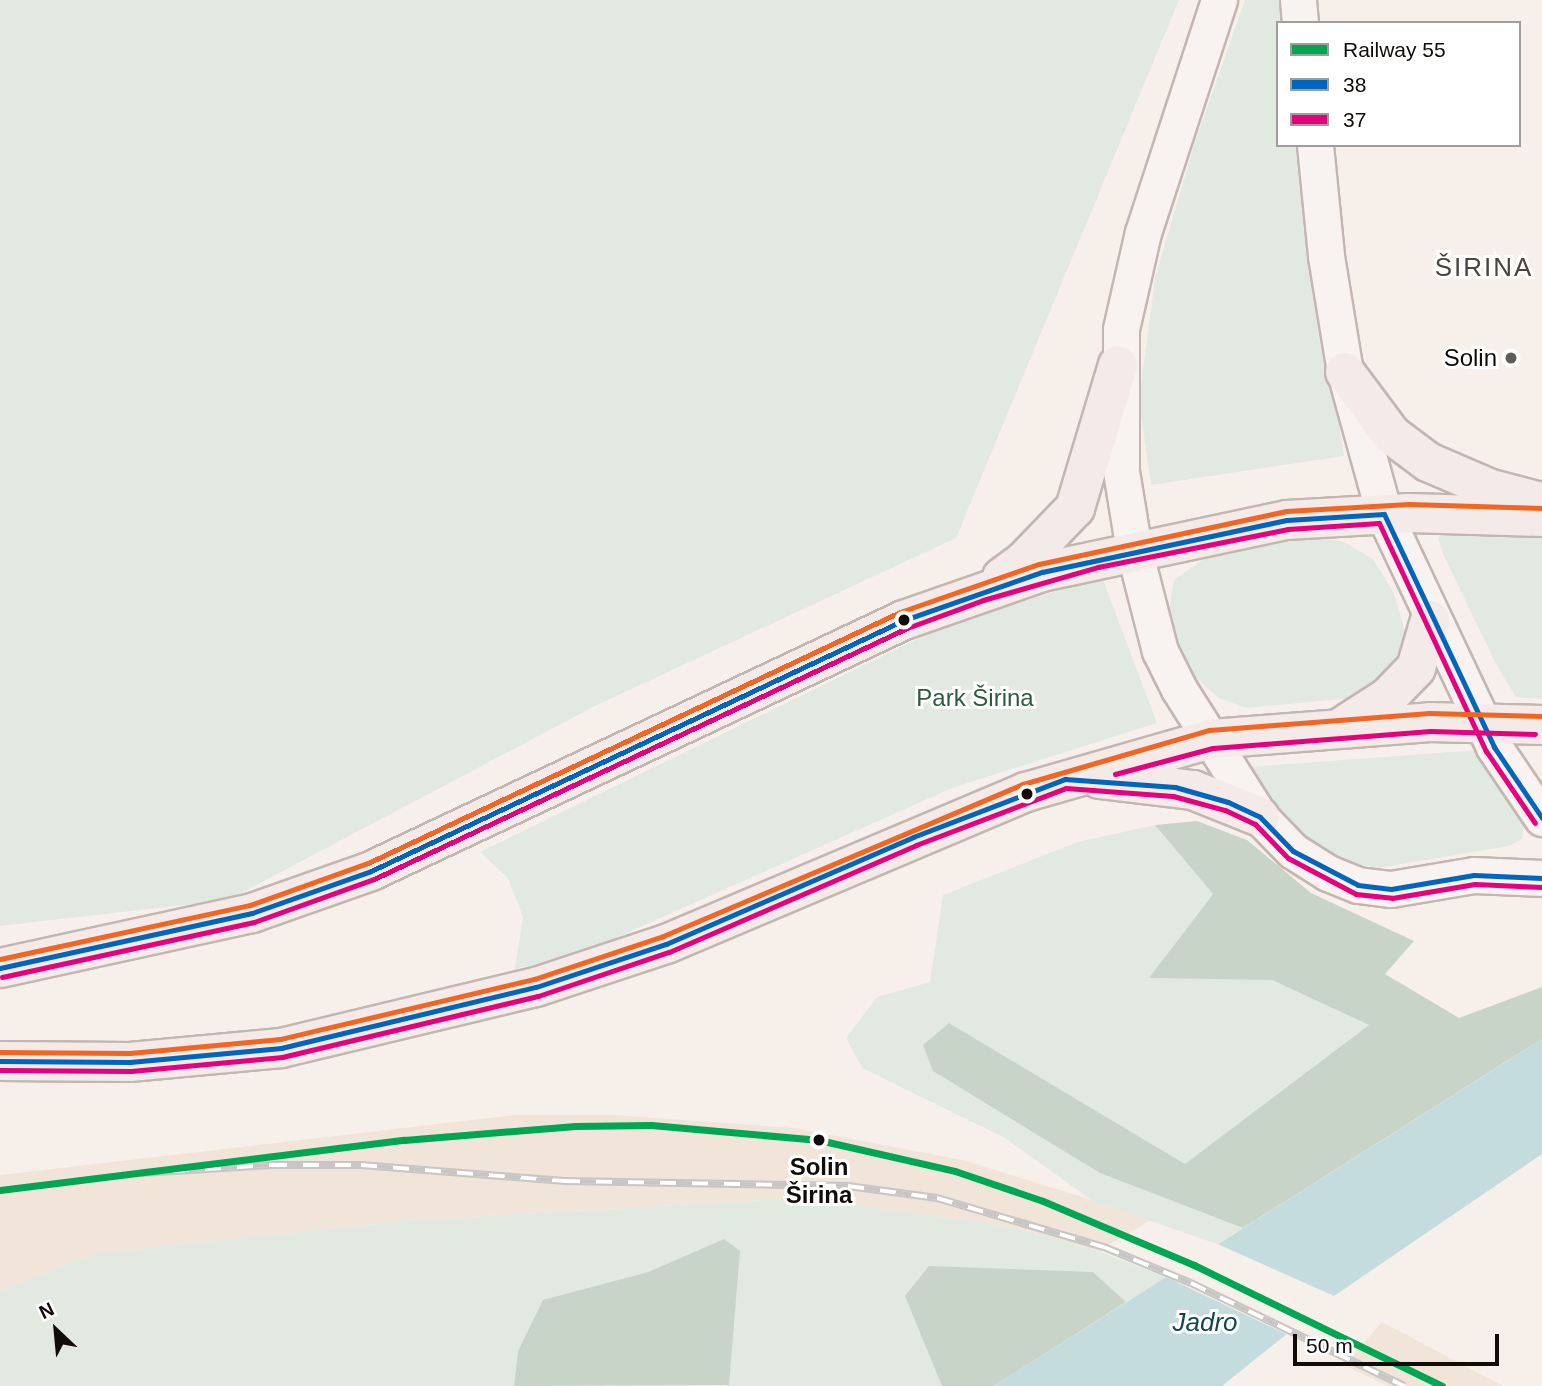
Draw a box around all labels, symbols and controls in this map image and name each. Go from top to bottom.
legend [1276,21,1521,147]
text: Railway 55 [1343,38,1446,61]
text: 38 [1343,73,1366,96]
text: 37 [1343,108,1366,131]
district label: ŠIRINA [1435,252,1533,284]
place label: Solin [1444,344,1497,372]
marker: Solin [1503,350,1519,366]
unlabelled marker [897,613,911,627]
park label: Park Širina [916,684,1034,712]
unlabelled marker [1020,787,1034,801]
marker: Solin Širina [809,1130,829,1150]
place label: Solin Širina [786,1153,852,1209]
north arrow [21,1295,91,1365]
text: N [36,1298,57,1323]
water label: Jadro [1172,1307,1238,1339]
scale bar [1297,1320,1504,1364]
text: 50 m [1306,1334,1353,1357]

